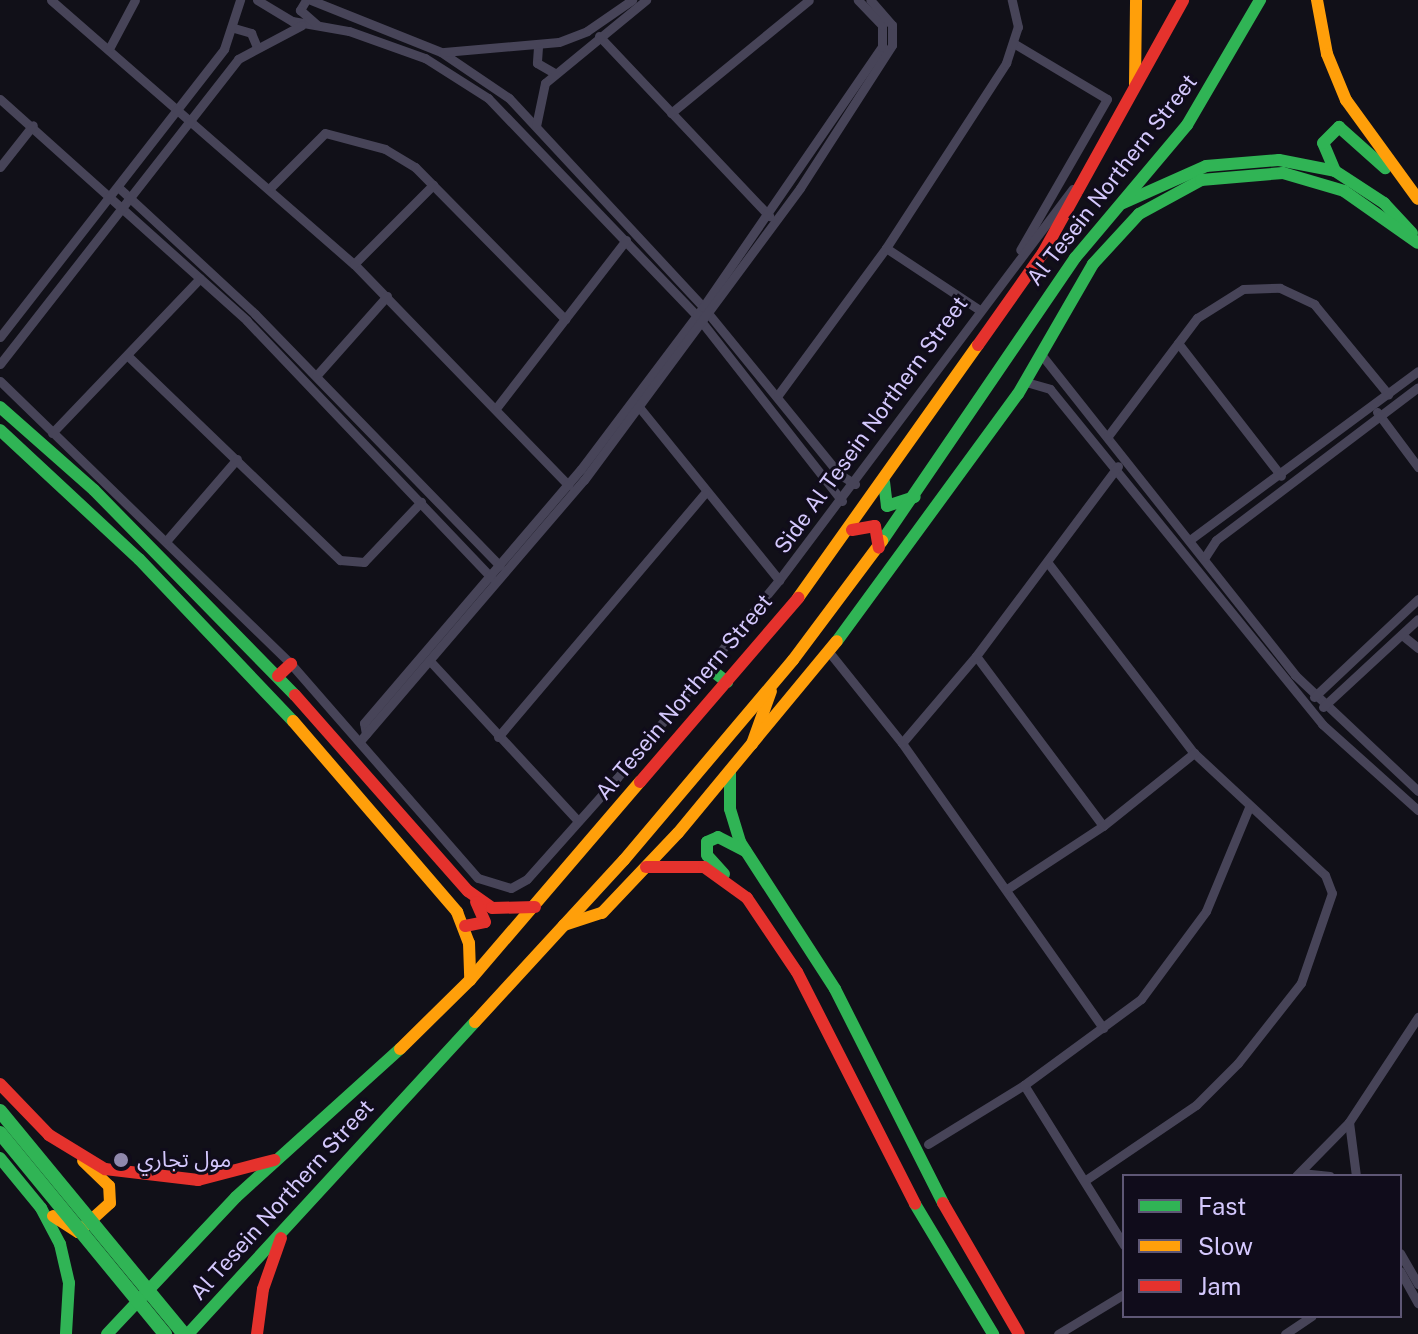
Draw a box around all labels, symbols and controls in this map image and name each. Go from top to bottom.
street label: Al Tesein Northern Street [1021,69,1203,291]
street label: Side Al Tesein Northern Street [769,291,973,559]
street label: Al Tesein Northern Street [590,589,778,805]
street label: Al Tesein Northern Street [185,1094,379,1306]
place label: مول تجاري [137,1147,231,1173]
marker: مول تجاري [112,1151,130,1169]
legend [1122,1174,1402,1318]
text: Fast [1198,1192,1246,1220]
text: Slow [1198,1232,1253,1260]
text: Jam [1198,1272,1241,1300]

